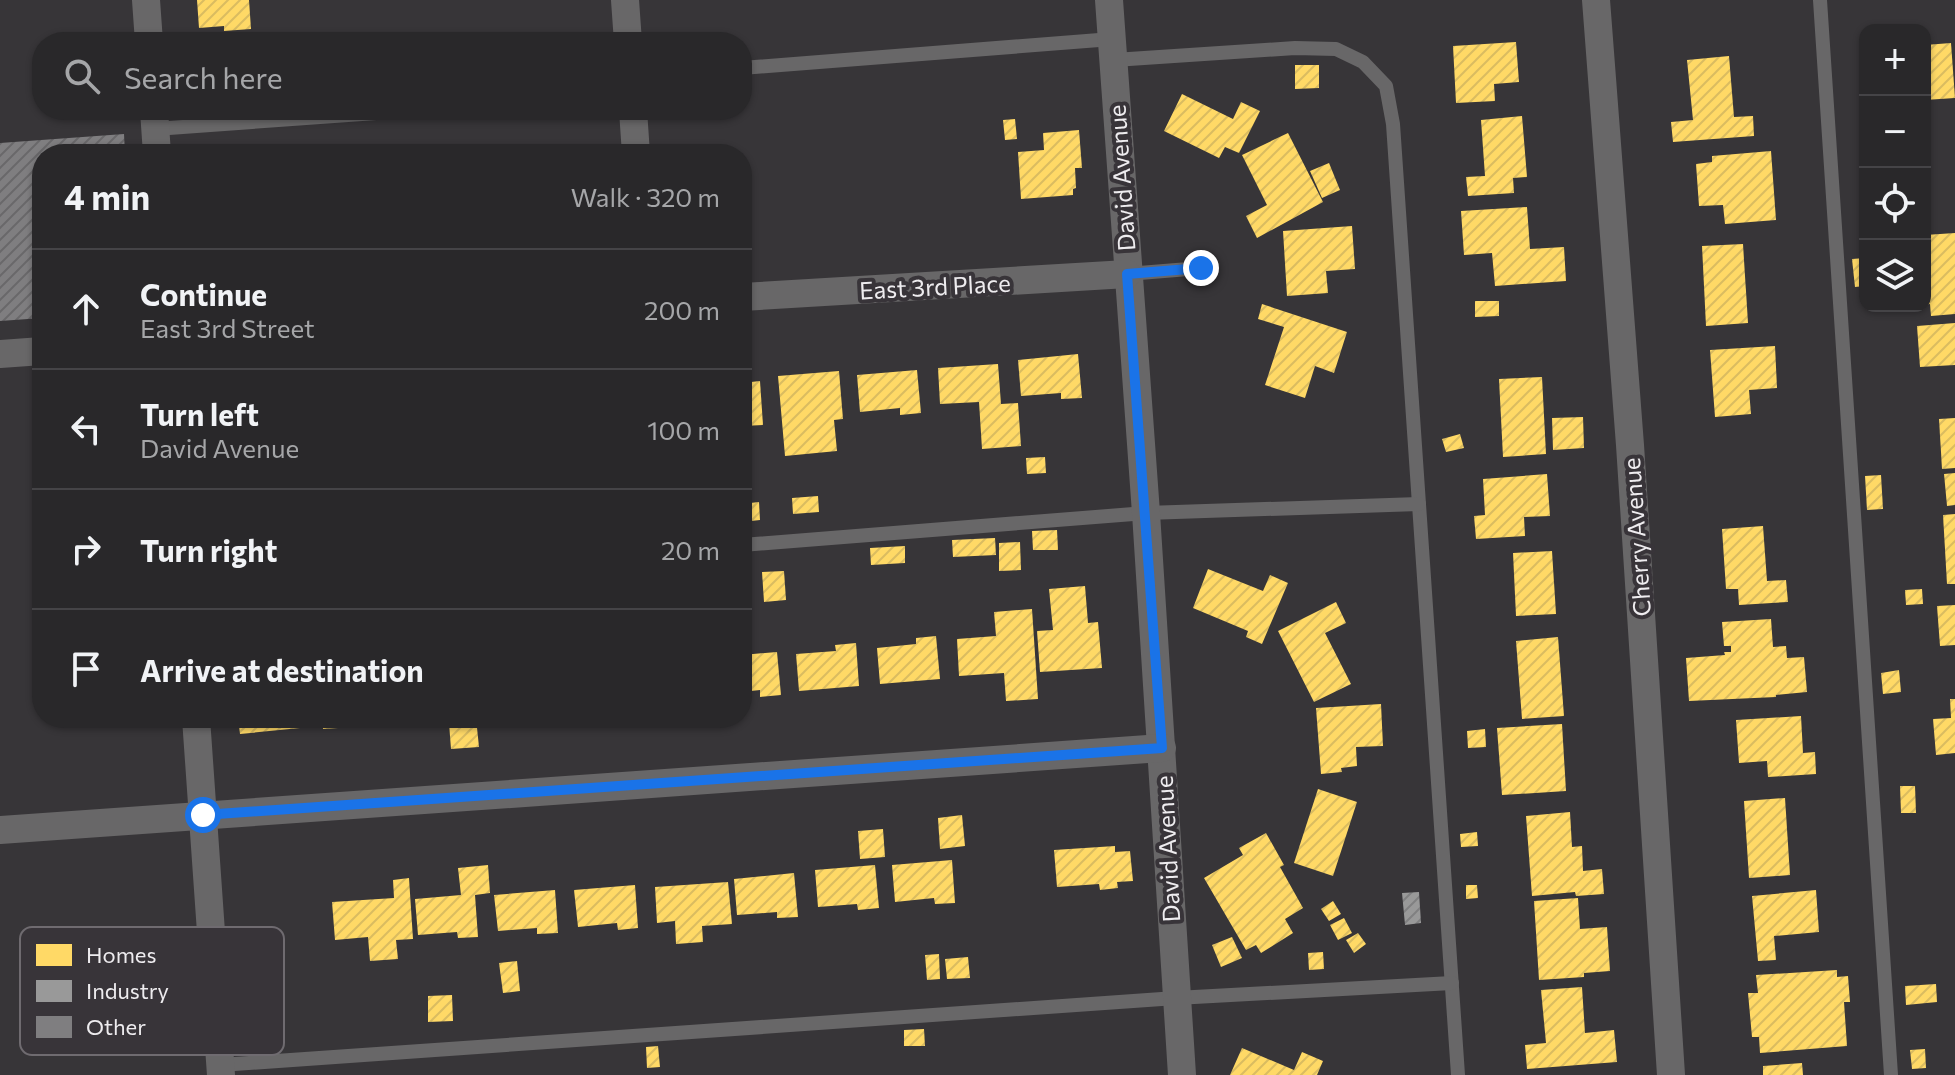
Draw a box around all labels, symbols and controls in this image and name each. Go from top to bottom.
map controls [1859,24,1931,312]
button: + [1859,24,1931,96]
search box [32,32,752,120]
icon: search [60,54,104,98]
text: Search here [124,58,283,95]
button: − [1859,96,1931,168]
street label: David Avenue [1101,104,1141,252]
button: locate [1859,168,1931,240]
text: 4 min [64,175,150,217]
text: Walk · 320 m [571,181,720,212]
button: layers [1859,240,1931,312]
route end [1183,250,1219,286]
street label: East 3rd Place [859,268,1011,304]
text: Continue [140,275,267,312]
icon: ahead [64,287,108,331]
text: 200 m [644,294,720,325]
text: East 3rd Street [140,312,315,343]
text: Turn left [140,395,259,432]
icon: left [64,407,108,451]
text: 100 m [647,414,720,445]
text: David Avenue [140,432,299,463]
street label: Cherry Avenue [1616,457,1656,617]
icon: right [64,527,108,571]
text: Turn right [140,531,277,568]
text: 20 m [661,534,720,565]
icon: arrive [64,647,108,691]
text: Arrive at destination [140,651,424,688]
street label: David Avenue [1149,775,1185,923]
route start [185,797,221,833]
legend [20,927,284,1055]
text: Homes [86,941,156,968]
text: Industry [86,977,169,1004]
text: Other [86,1013,146,1040]

